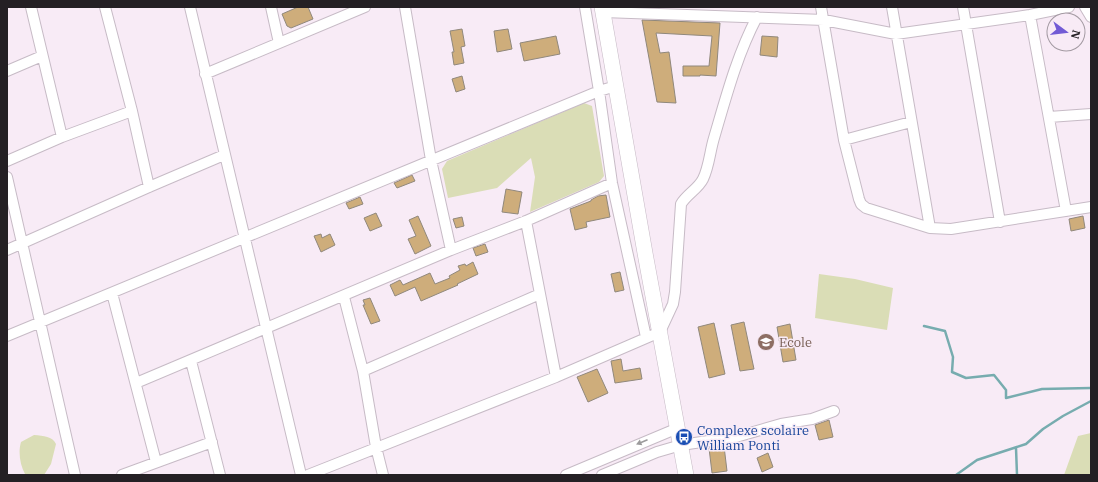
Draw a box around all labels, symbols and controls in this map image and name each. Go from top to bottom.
north arrow [1046,12,1086,52]
text: N [1068,29,1084,41]
school or university icon: Ecole [756,332,776,352]
place label: Ecole [779,334,812,351]
place label: Complexe scolaire William Ponti [697,422,809,454]
bus stop icon: Complexe scolaire William Ponti [674,427,694,447]
one-way arrow [636,440,648,446]

